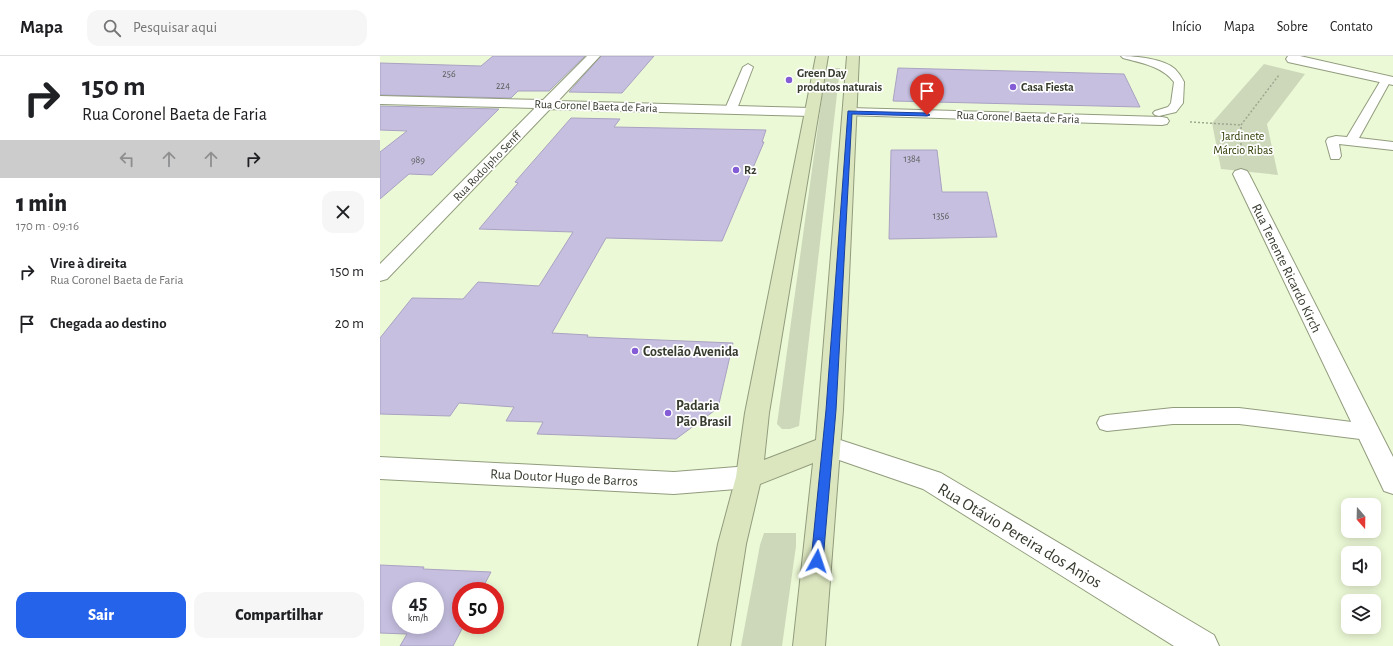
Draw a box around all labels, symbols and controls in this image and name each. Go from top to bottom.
search box [87,10,367,46]
icon: search [101,17,123,39]
text: Mapa [20,18,63,37]
text: Pesquisar aqui [133,20,217,35]
text: Início [1172,20,1202,34]
text: Mapa [1224,20,1255,34]
text: Sobre [1277,20,1308,34]
text: Contato [1330,20,1373,34]
place label: Green Day produtos naturais [797,67,882,93]
house number: 256 [442,69,456,79]
icon: right [16,72,68,124]
text: 150 m [82,73,146,101]
pin [910,74,944,115]
marker: Green Day produtos naturais [784,75,794,85]
icon: arrive [916,80,938,102]
house number: 224 [496,81,510,91]
place label: Casa Fiesta [1021,81,1074,93]
marker: Casa Fiesta [1008,82,1018,92]
street label: Rua Coronel Baeta de Faria [534,98,658,114]
text: Rua Coronel Baeta de Faria [82,106,267,124]
street label: Rua Coronel Baeta de Faria [956,109,1080,125]
street label: Rua Rodolpho Senff [451,128,524,203]
park label: Jardinete Márcio Ribas [1213,130,1273,156]
icon: left [116,148,138,170]
icon: ahead [158,148,180,170]
icon: ahead [200,148,222,170]
icon: right [242,148,264,170]
house number: 1384 [903,154,921,164]
house number: 989 [411,155,425,165]
place label: R2 [744,164,757,176]
marker: R2 [731,165,741,175]
button: close [322,191,364,233]
text: 1 min [16,192,67,216]
street label: Rua Tenente Ricardo Kirch [1249,202,1323,335]
house number: 1356 [933,211,950,221]
text: 170 m · 09:16 [16,220,79,233]
text: Vire à direita [50,256,127,271]
icon: right [16,261,38,283]
text: 150 m [330,264,364,279]
text: Rua Coronel Baeta de Faria [50,274,184,287]
icon: arrive [16,313,38,335]
text: Chegada ao destino [50,316,167,331]
text: 20 m [335,316,364,331]
place label: Costelão Avenida [643,345,739,359]
marker: Costelão Avenida [630,346,640,356]
place label: Padaria Pão Brasil [676,399,731,429]
marker: Padaria Pão Brasil [663,408,673,418]
street label: Rua Doutor Hugo de Barros [490,467,638,489]
street label: Rua Otávio Pereira dos Anjos [934,480,1105,592]
north arrow [1341,498,1381,538]
map controls [1341,498,1381,634]
position arrow [796,540,838,582]
button: sound [1341,546,1381,586]
speed limit sign: 50 [452,582,504,634]
button: Sair [16,592,186,638]
button: Compartilhar [194,592,364,638]
text: 45 [409,593,427,613]
button: layers [1341,594,1381,634]
text: km/h [408,613,428,623]

